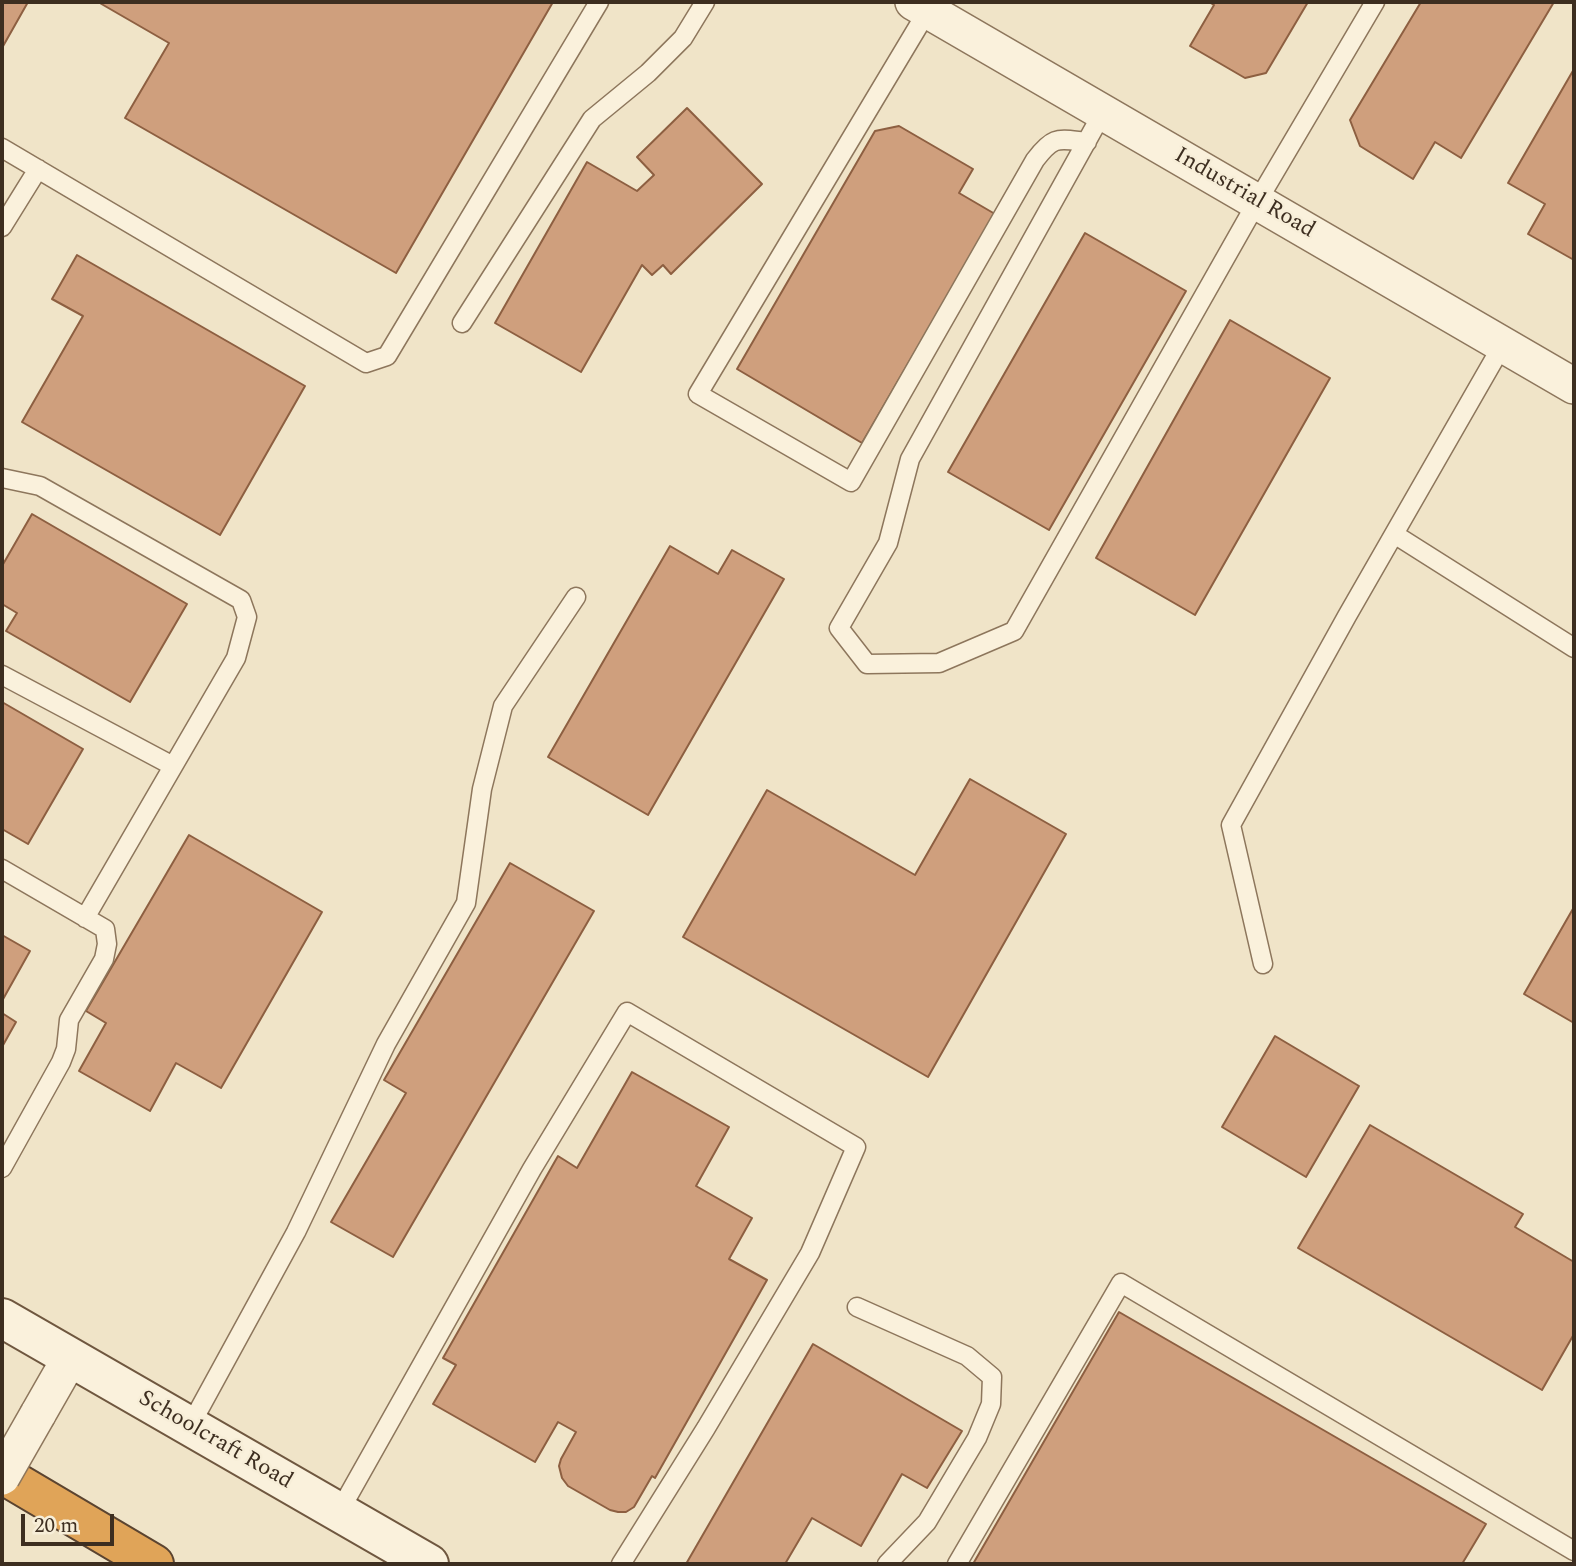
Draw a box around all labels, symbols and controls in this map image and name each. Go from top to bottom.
street label: Industrial Road [1169,143,1319,245]
street label: Schoolcraft Road [133,1386,297,1496]
scale bar [24,1500,117,1544]
text: 20 m [34,1510,78,1542]

